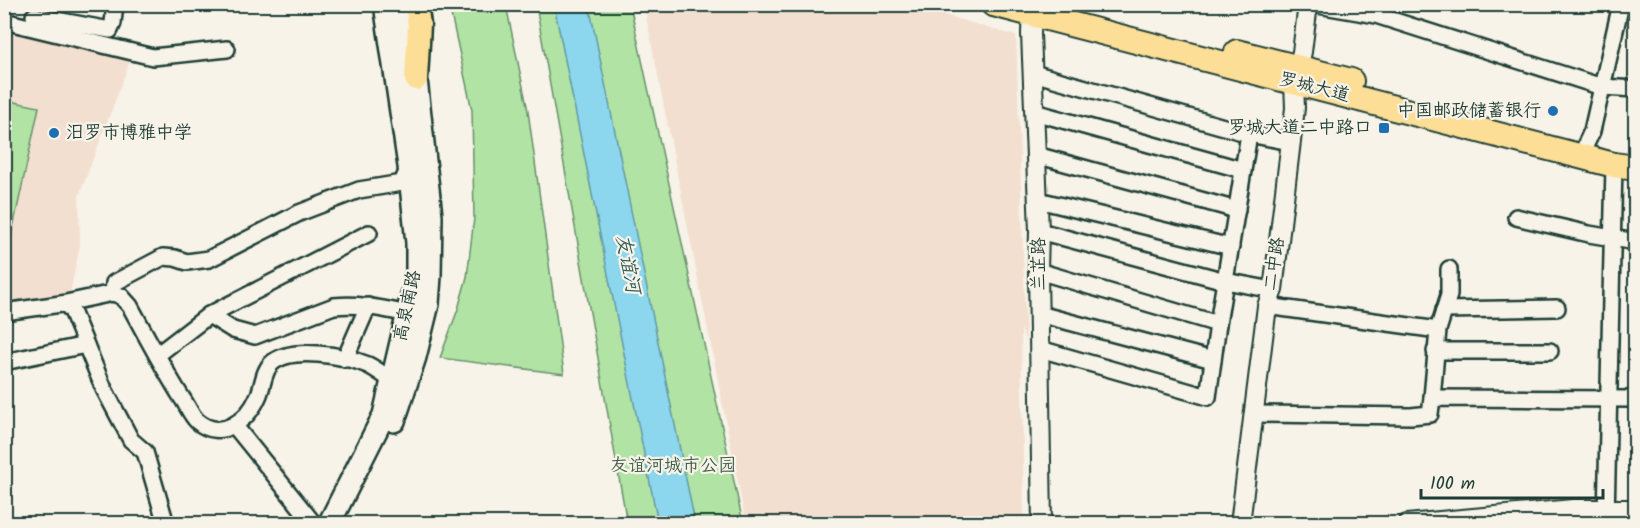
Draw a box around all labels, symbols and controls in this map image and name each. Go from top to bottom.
street label: 罗城大道 [1276,65,1352,111]
place label: 中国邮政储蓄银行 [1397,97,1541,126]
marker: 中国邮政储蓄银行 [1546,104,1560,118]
place label: 罗城大道二中路口 [1228,114,1372,143]
place label: 汨罗市博雅中学 [66,119,192,148]
marker: 罗城大道二中路口 [1377,121,1391,135]
marker: 汨罗市博雅中学 [47,126,61,140]
water label: 友谊河 [606,231,649,299]
street label: 二中路 [1256,235,1294,293]
street label: 兰芷路 [1025,237,1054,291]
street label: 高泉南路 [386,268,430,344]
park label: 友谊河城市公园 [610,452,736,481]
scale bar [1421,462,1602,500]
text: 100 m [1430,470,1475,499]

